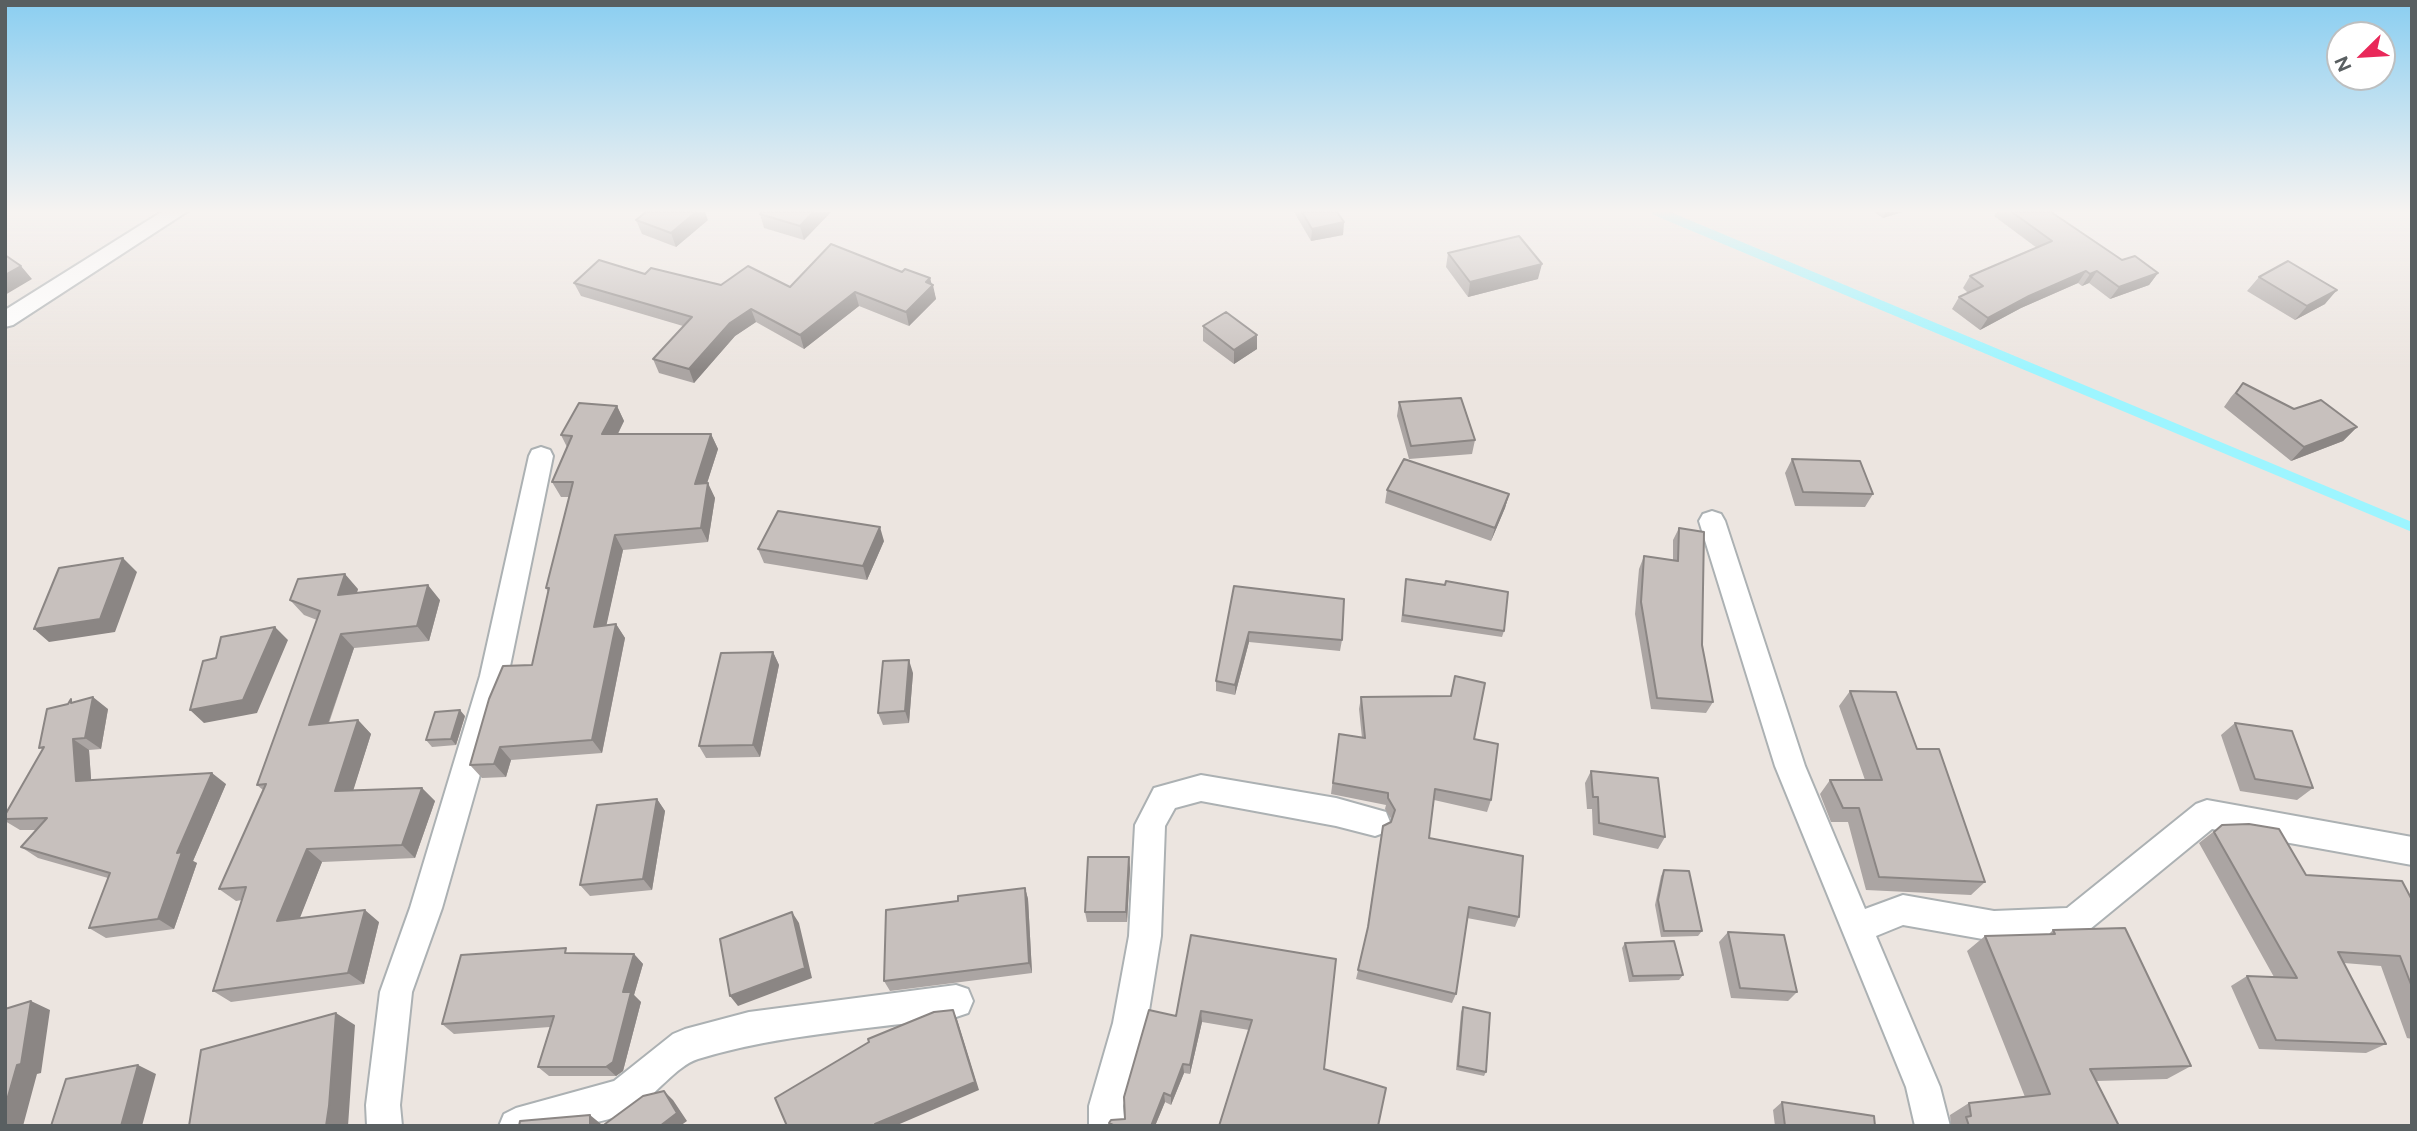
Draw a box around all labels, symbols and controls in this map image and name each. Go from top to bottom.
north arrow [2326,21,2396,91]
text: N [2330,53,2357,75]

